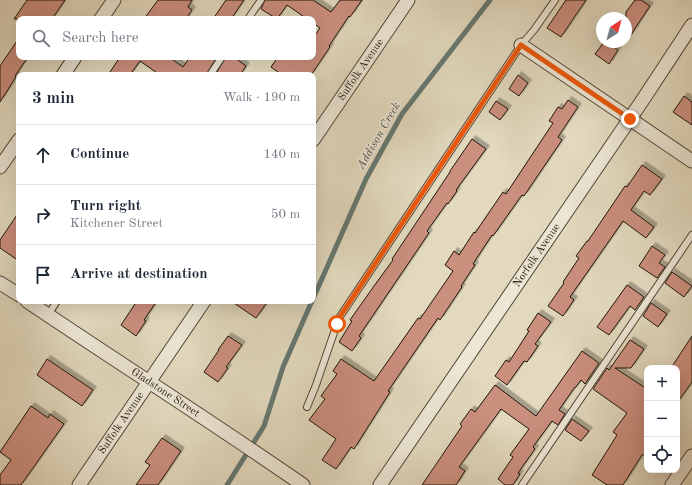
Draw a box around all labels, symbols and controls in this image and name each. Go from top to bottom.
north arrow [596,12,632,48]
search box [16,16,316,60]
icon: search [30,27,52,49]
text: Search here [62,31,139,46]
street label: Suffolk Avenue [336,37,386,103]
text: 3 min [32,90,75,107]
text: Walk · 190 m [223,91,300,104]
water label: Addison Creek [355,100,403,172]
route end [621,110,639,128]
icon: ahead [32,144,54,166]
text: Continue [70,147,129,162]
text: 140 m [263,148,300,161]
text: Turn right [70,199,141,214]
icon: right [32,204,54,226]
text: 50 m [271,208,300,221]
text: Kitchener Street [70,217,163,230]
street label: Norfolk Avenue [511,222,562,289]
icon: arrive [32,264,54,286]
text: Arrive at destination [70,267,208,282]
route start [328,315,346,333]
map controls [644,365,680,473]
button: + [644,365,680,401]
street label: Gladstone Street [129,366,202,419]
street label: Suffolk Avenue [96,390,146,456]
button: − [644,401,680,437]
button: locate [644,437,680,473]

